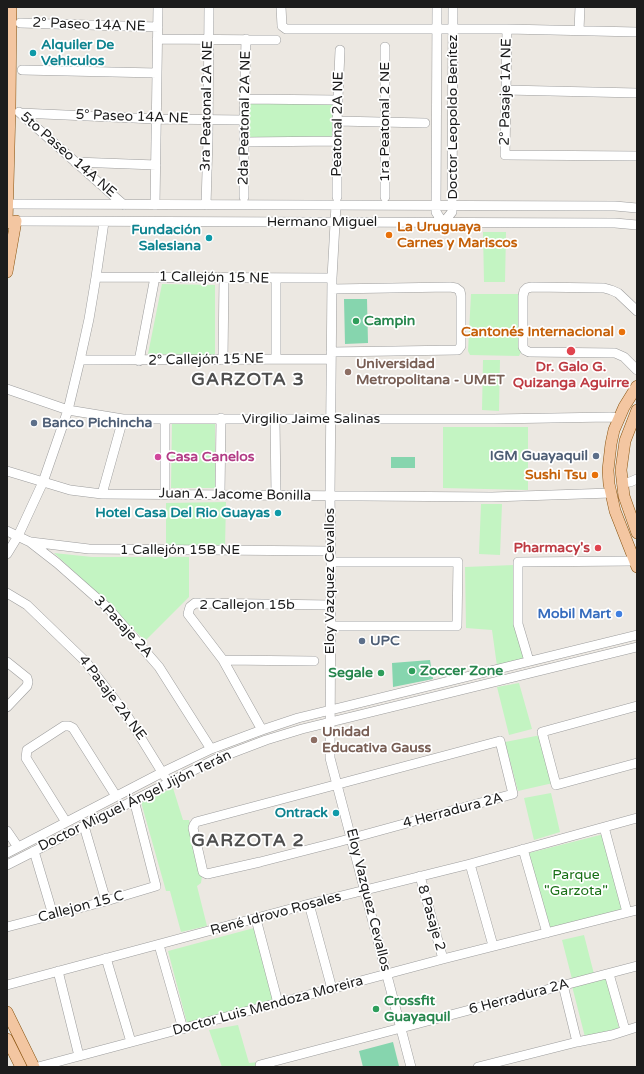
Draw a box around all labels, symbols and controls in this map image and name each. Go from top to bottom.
street label: 2° Paseo 14A NE [32,15,146,35]
street label: Doctor Leopoldo Benítez [445,34,461,200]
place label: Alquiler De Vehiculos [41,37,114,70]
street label: 2° Pasaje 1A NE [497,38,515,146]
street label: 3ra Peatonal 2A NE [197,40,217,172]
marker: Alquiler De Vehiculos [28,48,38,58]
street label: 2da Peatonal 2A NE [235,51,255,185]
street label: 1ra Peatonal 2 NE [377,62,393,182]
street label: Peatonal 2A NE [329,71,347,177]
street label: 5° Paseo 14A NE [75,107,189,127]
street label: 5to Paseo 14A NE [17,109,119,201]
street label: Hermano Miguel [267,214,377,230]
place label: La Uruguaya Carnes y Mariscos [397,219,518,252]
place label: Fundación Salesiana [131,222,201,254]
marker: La Uruguaya Carnes y Mariscos [384,230,394,240]
marker: Fundación Salesiana [204,233,214,243]
street label: 1 Callejón 15 NE [159,269,269,287]
place label: Campin [364,313,415,329]
marker: Campin [351,316,361,326]
place label: Cantonés Internacional [461,324,614,340]
marker: Cantonés Internacional [617,327,627,337]
marker: Dr. Galo G. Quizanga Aguirre [565,345,577,357]
street label: 2° Callejón 15 NE [148,351,264,369]
place label: Universidad Metropolitana - UMET [356,356,505,388]
place label: Dr. Galo G. Quizanga Aguirre [513,359,629,392]
marker: Universidad Metropolitana - UMET [343,367,353,377]
district label: GARZOTA 3 [191,369,305,391]
street label: Virgilio Jaime Salinas [242,411,380,427]
place label: Banco Pichincha [42,415,152,431]
marker: Banco Pichincha [29,418,39,428]
place label: IGM Guayaquil [490,448,588,464]
place label: Casa Canelos [166,449,255,465]
marker: IGM Guayaquil [591,451,601,461]
marker: Casa Canelos [153,452,163,462]
place label: Sushi Tsu [525,467,587,483]
marker: Sushi Tsu [590,470,600,480]
street label: Juan A. Jacome Bonilla [159,485,311,505]
place label: Hotel Casa Del Rio Guayas [95,505,270,521]
marker: Hotel Casa Del Rio Guayas [273,508,283,518]
street label: Eloy Vazquez Cevallos [322,508,338,654]
place label: Pharmacy's [513,540,590,556]
street label: 1 Callejón 15B NE [120,542,240,558]
marker: Pharmacy's [593,543,603,553]
street label: 3 Pasaje 2A [90,593,156,661]
street label: 2 Callejon 15b [199,597,295,613]
place label: Mobil Mart [538,606,611,622]
marker: Mobil Mart [614,609,624,619]
place label: UPC [370,633,400,649]
marker: UPC [357,636,367,646]
street label: 4 Pasaje 2A NE [75,652,149,744]
place label: Zoccer Zone [420,663,503,679]
place label: Segale [328,665,373,681]
marker: Zoccer Zone [407,666,417,676]
marker: Segale [376,668,386,678]
place label: Unidad Educativa Gauss [322,724,431,756]
marker: Unidad Educativa Gauss [309,735,319,745]
street label: Doctor Miguel Ángel Jijón Terán [36,747,234,855]
street label: 4 Herradura 2A [401,790,505,832]
place label: Ontrack [275,805,328,821]
marker: Ontrack [331,808,341,818]
street label: Eloy Vazquez Cevallos [342,827,394,973]
district label: GARZOTA 2 [191,830,305,852]
park label: Parque "Garzota" [544,867,608,900]
street label: 8 Pasaje 2 [414,883,448,953]
street label: Callejon 15 C [36,888,126,926]
street label: René Idrovo Rosales [209,888,343,940]
street label: Doctor Luis Mendoza Moreira [171,972,365,1040]
street label: 6 Herradura 2A [467,976,571,1018]
place label: Crossfit Guayaquil [384,993,450,1026]
marker: Crossfit Guayaquil [371,1004,381,1014]

